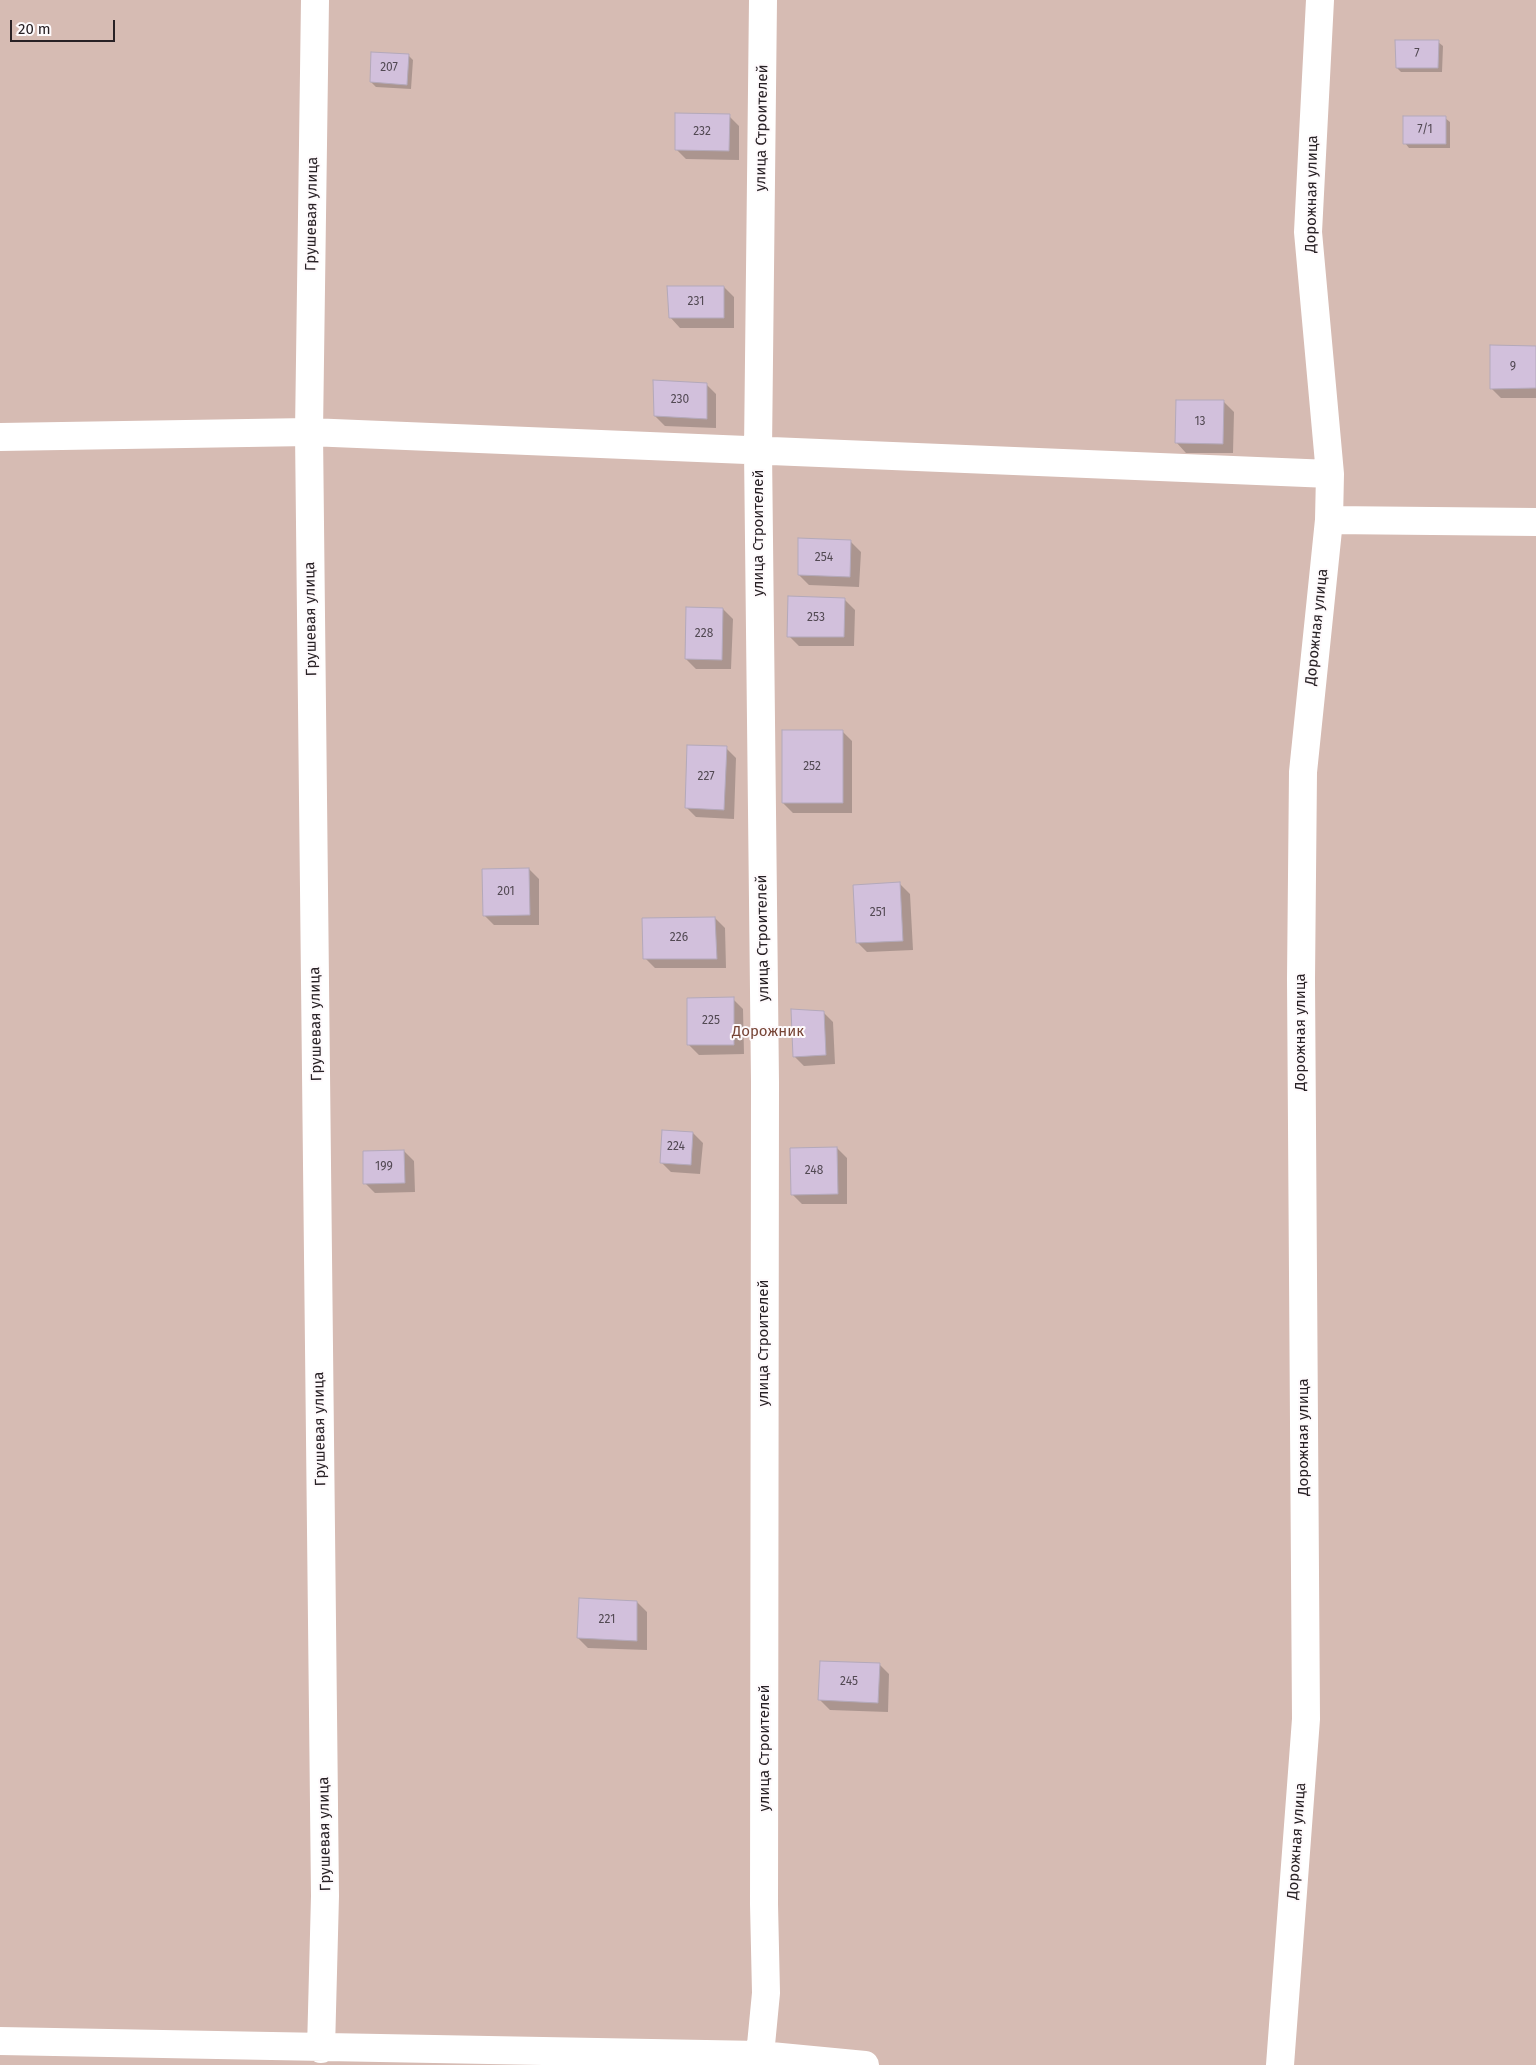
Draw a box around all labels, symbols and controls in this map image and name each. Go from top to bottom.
scale bar [12,10,118,42]
text: 20 m [18,20,51,38]
house number: 7 [1414,47,1420,61]
house number: 207 [380,61,398,75]
street label: улица Строителей [752,64,772,192]
house number: 7/1 [1417,123,1433,137]
house number: 232 [693,125,711,139]
street label: Дорожная улица [1302,135,1322,253]
street label: Грушевая улица [302,157,322,271]
house number: 231 [688,295,704,309]
house number: 9 [1510,360,1516,374]
house number: 230 [671,393,689,407]
house number: 13 [1194,415,1206,429]
street label: улица Строителей [750,469,768,597]
house number: 254 [815,551,833,565]
street label: Грушевая улица [301,562,321,676]
street label: Дорожная улица [1302,568,1332,686]
house number: 253 [807,611,825,625]
house number: 228 [695,627,713,641]
house number: 252 [803,760,821,774]
house number: 227 [697,770,715,784]
street label: улица Строителей [753,874,773,1002]
house number: 201 [497,885,515,899]
house number: 251 [870,906,886,920]
house number: 226 [670,931,688,945]
street label: Грушевая улица [306,967,326,1081]
street label: Дорожная улица [1292,973,1310,1091]
house number: 225 [702,1014,720,1028]
park label: Дорожник [732,1023,804,1041]
house number: 224 [667,1140,685,1154]
house number: 199 [375,1160,393,1174]
house number: 248 [805,1164,823,1178]
street label: улица Строителей [755,1279,773,1407]
street label: Грушевая улица [310,1372,330,1486]
street label: Дорожная улица [1295,1378,1313,1496]
house number: 221 [599,1613,615,1627]
house number: 245 [840,1675,858,1689]
street label: улица Строителей [756,1684,774,1812]
street label: Грушевая улица [315,1777,335,1891]
street label: Дорожная улица [1284,1782,1310,1900]

